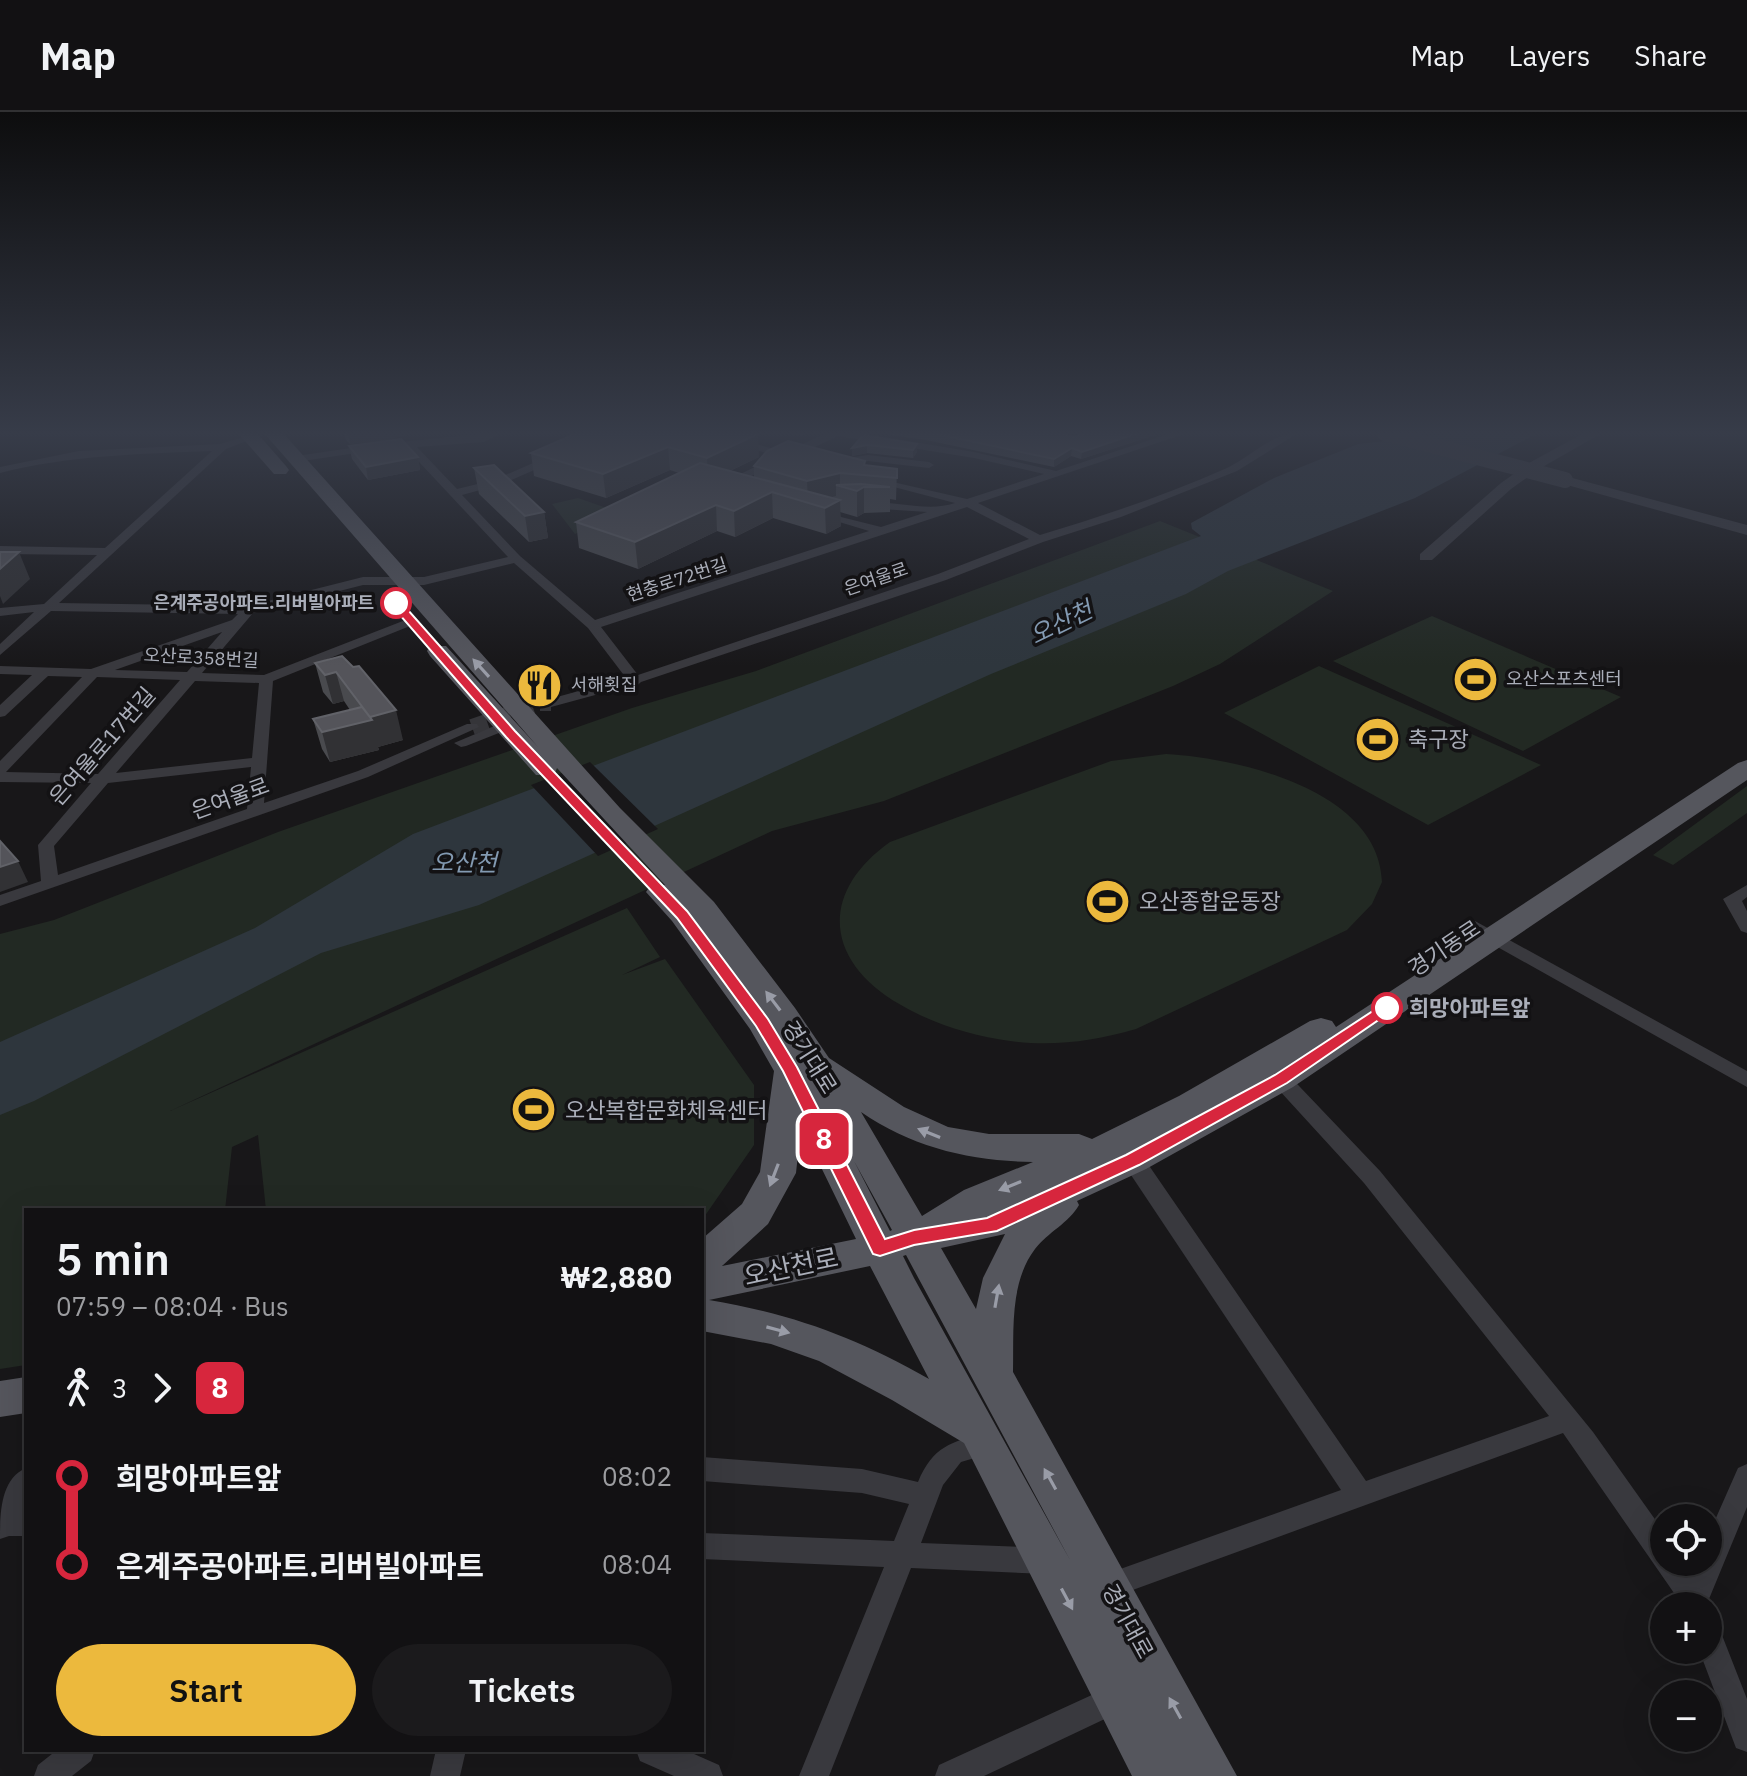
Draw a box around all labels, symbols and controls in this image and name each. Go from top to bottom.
text: Map [40,31,116,80]
text: Map [1410,37,1464,74]
text: Layers [1508,37,1590,74]
text: Share [1634,37,1707,74]
street label: 현충로72번길 [624,552,730,607]
street label: 은여울로 [841,557,911,600]
marker: 은계주공아파트.리버빌아파트 [381,588,411,618]
place label: 은계주공아파트.리버빌아파트 [153,591,374,614]
water label: 오산천 [1024,592,1100,651]
street label: 오산로358번길 [143,643,259,672]
sports icon: 오산스포츠센터 [1451,655,1499,703]
one-way arrow [472,658,490,678]
restaurant icon: 서해횟집 [516,661,564,709]
place label: 오산스포츠센터 [1506,667,1622,690]
place label: 서해횟집 [571,673,637,696]
street label: 은여울로17번길 [42,680,161,811]
sports icon: 축구장 [1353,715,1401,763]
place label: 축구장 [1408,724,1469,753]
street label: 은여울로 [187,770,273,825]
water label: 오산천 [431,846,500,878]
sports icon: 오산종합운동장 [1084,877,1132,925]
place label: 오산종합운동장 [1139,886,1281,915]
street label: 경기동로 [1402,913,1485,982]
one-way arrow [765,990,781,1012]
marker: 희망아파트앞 [1372,993,1402,1023]
place label: 희망아파트앞 [1409,993,1530,1022]
street label: 경기대로 [777,1015,844,1099]
sports icon: 오산복합문화체육센터 [510,1086,558,1134]
place label: 오산복합문화체육센터 [565,1095,767,1124]
line badge: 8 [798,1113,850,1165]
text: 8 [816,1120,832,1157]
one-way arrow [917,1127,941,1140]
one-way arrow [767,1163,780,1187]
one-way arrow [998,1180,1022,1193]
text: 5 min [56,1230,170,1287]
street label: 오산천로 [740,1239,841,1293]
text: ₩2,880 [560,1257,672,1296]
one-way arrow [991,1284,1003,1309]
text: 07:59 – 08:04 · Bus [56,1289,289,1323]
one-way arrow [766,1325,791,1337]
icon: walk [56,1366,100,1410]
icon: forward [140,1366,184,1410]
text: 8 [212,1369,228,1406]
text: 3 [112,1371,128,1405]
text: 희망아파트앞 [116,1458,282,1497]
text: 08:02 [602,1459,672,1493]
one-way arrow [1044,1468,1058,1490]
map controls [1650,1504,1722,1752]
button: locate [1650,1504,1722,1576]
text: 은계주공아파트.리버빌아파트 [116,1546,484,1585]
text: 08:04 [602,1547,672,1581]
street label: 경기대로 [1096,1578,1161,1663]
one-way arrow [1061,1588,1074,1611]
button: + [1650,1592,1722,1664]
button: Start [56,1644,356,1736]
button: Tickets [372,1644,672,1736]
button: − [1650,1680,1722,1752]
one-way arrow [1168,1696,1181,1719]

